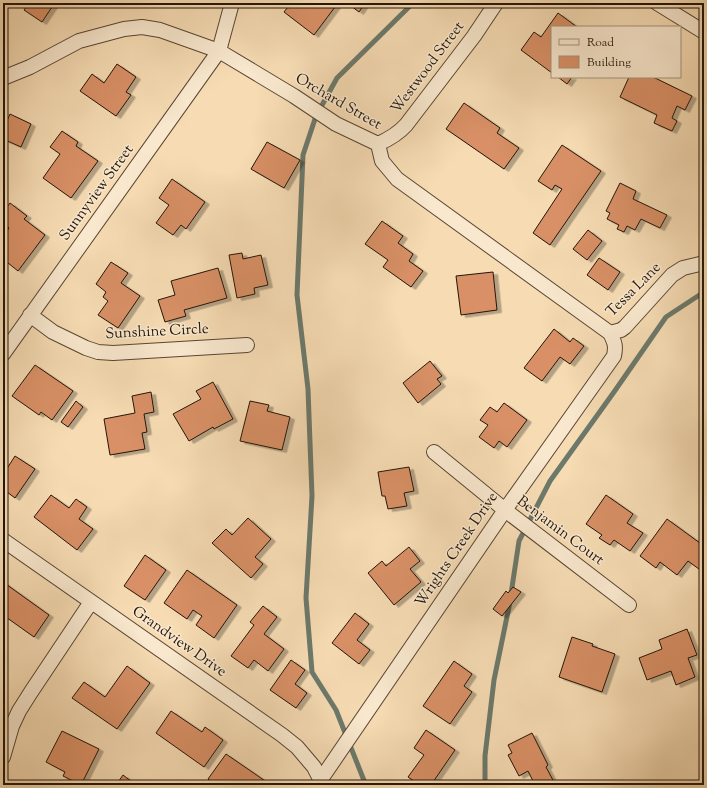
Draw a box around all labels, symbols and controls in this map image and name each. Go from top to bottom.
street label: Westwood Street [386,17,470,119]
legend [551,26,681,78]
text: Road [587,34,614,52]
text: Building [587,54,631,72]
street label: Orchard Street [291,69,385,135]
street label: Sunnyview Street [55,141,139,245]
street label: Tessa Lane [602,258,666,322]
street label: Sunshine Circle [105,319,209,345]
street label: Wrights Creek Drive [411,488,503,612]
street label: Benjamin Court [512,491,608,571]
street label: Grandview Drive [127,602,231,682]

